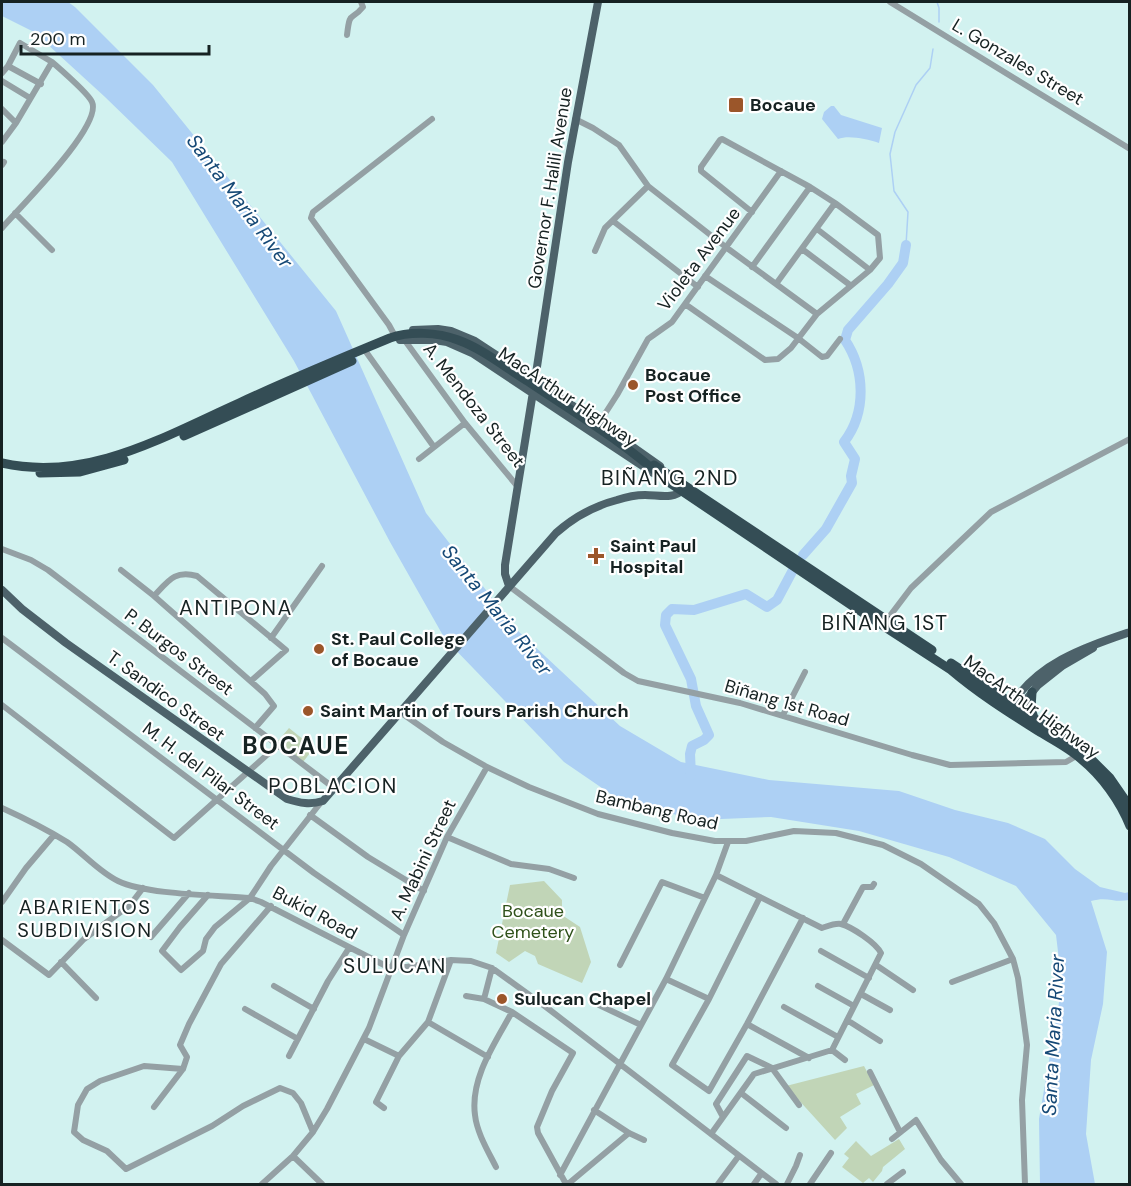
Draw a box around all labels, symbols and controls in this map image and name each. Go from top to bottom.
street label: L. Gonzales Street [948,13,1088,111]
scale bar [21,18,208,56]
text: 200 m [30,27,86,51]
street label: Governor F. Halili Avenue [522,85,578,291]
place label: Bocaue [750,93,816,117]
marker: Bocaue [727,96,745,114]
water label: Santa Maria River [181,129,299,274]
street label: Violeta Avenue [652,202,746,316]
street label: A. Mendoza Street [418,338,530,472]
street label: MacArthur Highway [494,341,642,453]
place label: Bocaue Post Office [645,363,742,408]
marker: Bocaue Post Office [626,378,640,392]
district label: BIÑANG 2ND [601,464,739,492]
place label: Saint Paul Hospital [610,534,696,579]
water label: Santa Maria River [436,539,558,681]
marker: Saint Paul Hospital [587,547,605,565]
district label: ANTIPONA [179,594,293,622]
street label: P. Burgos Street [120,603,238,701]
district label: BIÑANG 1ST [821,609,949,637]
place label: St. Paul College of Bocaue [331,627,465,672]
marker: St. Paul College of Bocaue [312,642,326,656]
street label: T. Sandico Street [102,645,230,747]
street label: MacArthur Highway [959,649,1105,765]
street label: Biñang 1st Road [722,674,852,732]
place label: Saint Martin of Tours Parish Church [320,699,629,723]
marker: Saint Martin of Tours Parish Church [301,704,315,718]
street label: M. H. del Pilar Street [138,717,284,835]
district label: BOCAUE [242,730,350,761]
district label: POBLACION [268,772,398,800]
street label: Bambang Road [593,784,721,836]
street label: A. Mabini Street [384,795,462,925]
street label: Bukid Road [269,881,361,945]
district label: ABARIENTOS SUBDIVISION [17,894,153,943]
park label: Bocaue Cemetery [492,899,574,944]
district label: SULUCAN [343,952,447,980]
water label: Santa Maria River [1036,953,1070,1116]
place label: Sulucan Chapel [514,987,651,1011]
marker: Sulucan Chapel [495,992,509,1006]

